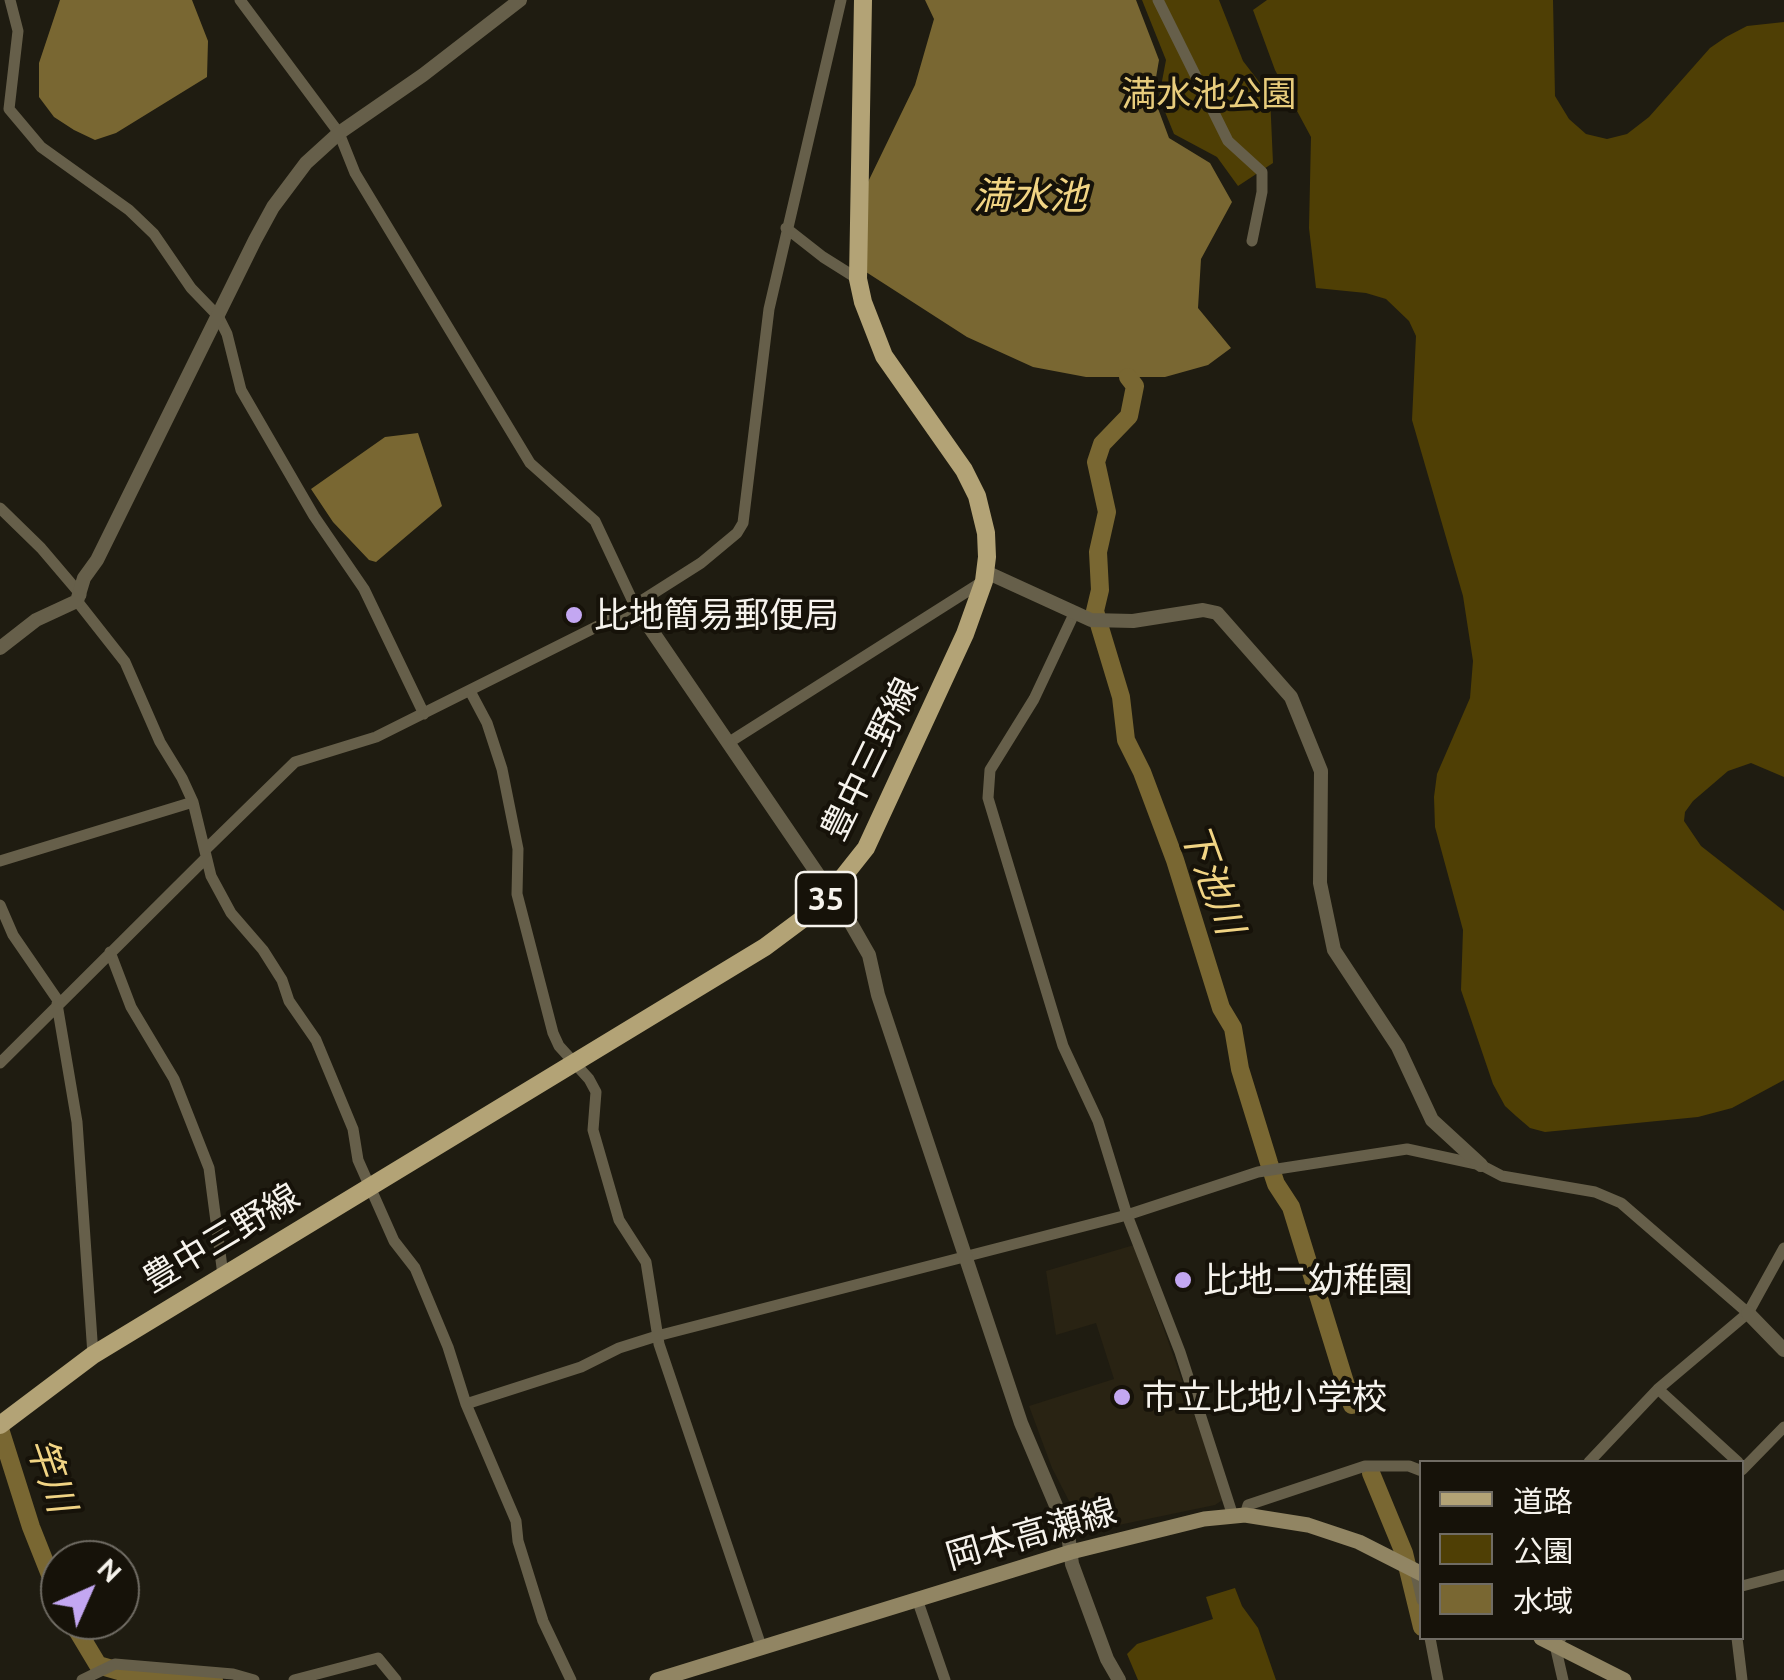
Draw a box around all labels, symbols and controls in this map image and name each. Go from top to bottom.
park label: 満水池公園 [1122,73,1296,115]
water label: 満水池 [973,173,1087,219]
place label: 比地簡易郵便局 [594,594,839,636]
marker: 比地簡易郵便局 [563,604,585,626]
street label: 豊中三野線 [813,671,927,847]
water label: 下池川 [1171,818,1253,940]
road number: 35 [796,872,856,926]
street label: 豊中三野線 [135,1175,307,1301]
place label: 比地二幼稚園 [1203,1259,1413,1301]
marker: 比地二幼稚園 [1172,1269,1194,1291]
place label: 市立比地小学校 [1142,1376,1387,1418]
marker: 市立比地小学校 [1111,1386,1133,1408]
water label: 竿川 [17,1432,85,1518]
legend [1419,1460,1744,1640]
text: 道路 [1513,1484,1573,1518]
street label: 岡本高瀬線 [941,1490,1121,1578]
text: 公園 [1513,1534,1573,1568]
north arrow [40,1540,140,1640]
text: N [92,1551,128,1588]
text: 水域 [1513,1584,1573,1618]

